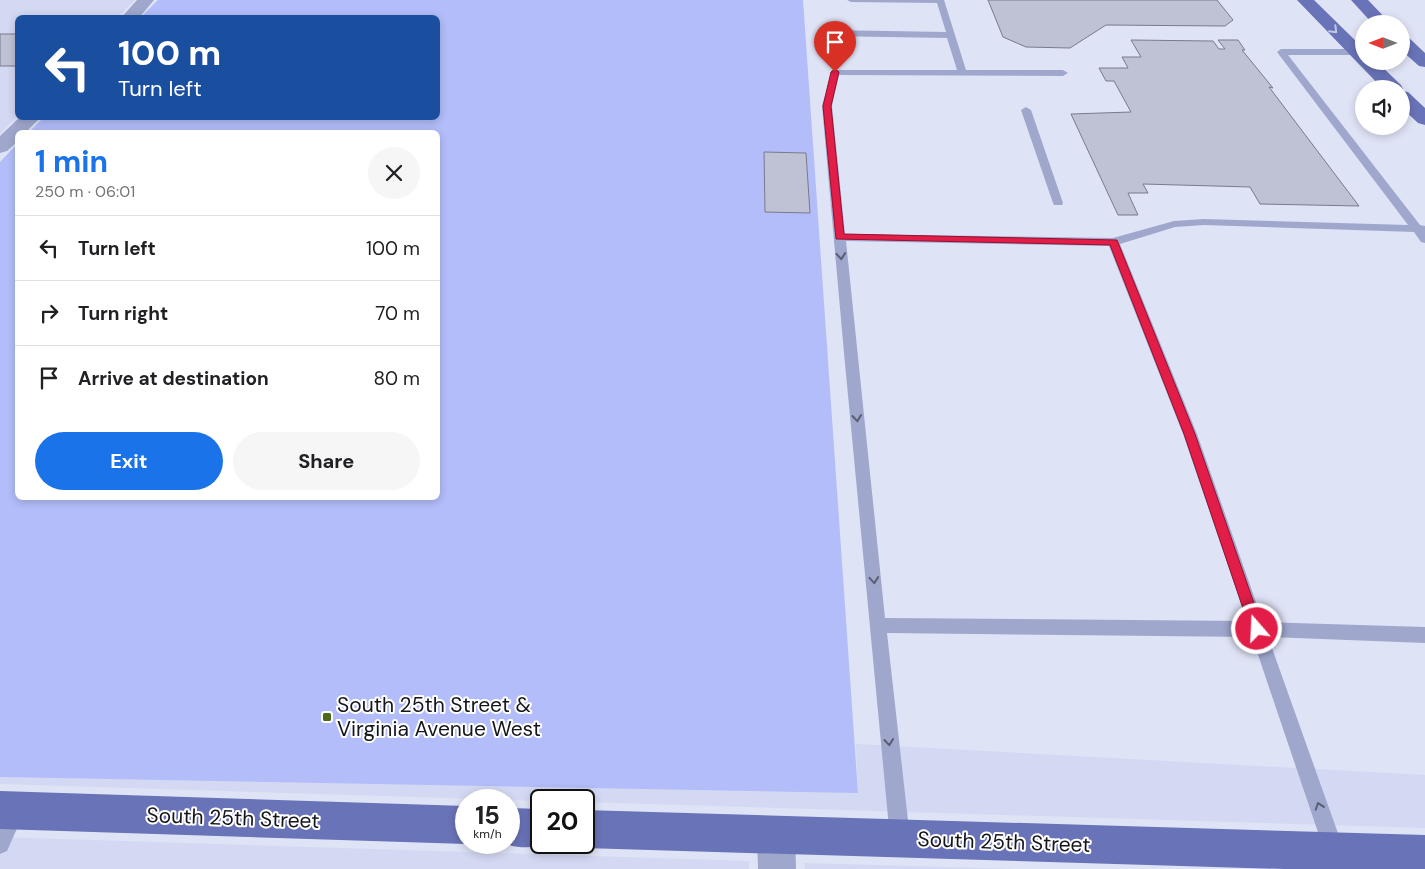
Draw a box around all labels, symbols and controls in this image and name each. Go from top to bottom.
north arrow [1355,15,1410,70]
map controls [1355,15,1410,135]
pin [814,21,856,72]
one-way arrow [1328,24,1337,33]
icon: arrive [821,28,849,56]
text: 100 m [118,30,221,76]
icon: left [35,35,100,100]
text: Turn left [118,74,202,103]
button: sound [1355,80,1410,135]
text: 1 min [35,142,108,181]
button: close [368,147,420,199]
text: 250 m · 06:01 [35,181,135,202]
icon: left [35,234,63,262]
text: Turn left [78,236,156,261]
text: 100 m [366,236,420,261]
one-way arrow [836,253,847,261]
icon: right [35,299,63,327]
text: Turn right [78,301,168,326]
text: 70 m [375,301,420,326]
icon: arrive [35,364,63,392]
text: Arrive at destination [78,366,269,391]
text: 80 m [373,366,420,391]
one-way arrow [851,414,862,422]
button: Exit [35,432,223,490]
button: Share [233,432,420,490]
one-way arrow [868,576,879,584]
position arrow [1230,602,1282,654]
place label: South 25th Street & Virginia Avenue West [337,691,541,743]
marker: South 25th Street & Virginia Avenue West [321,711,333,723]
one-way arrow [883,738,894,746]
speed limit sign: 20 [530,789,595,854]
text: 15 [475,799,500,832]
street label: South 25th Street [146,801,320,835]
one-way arrow [1315,802,1325,810]
street label: South 25th Street [917,825,1091,859]
text: km/h [473,826,502,842]

